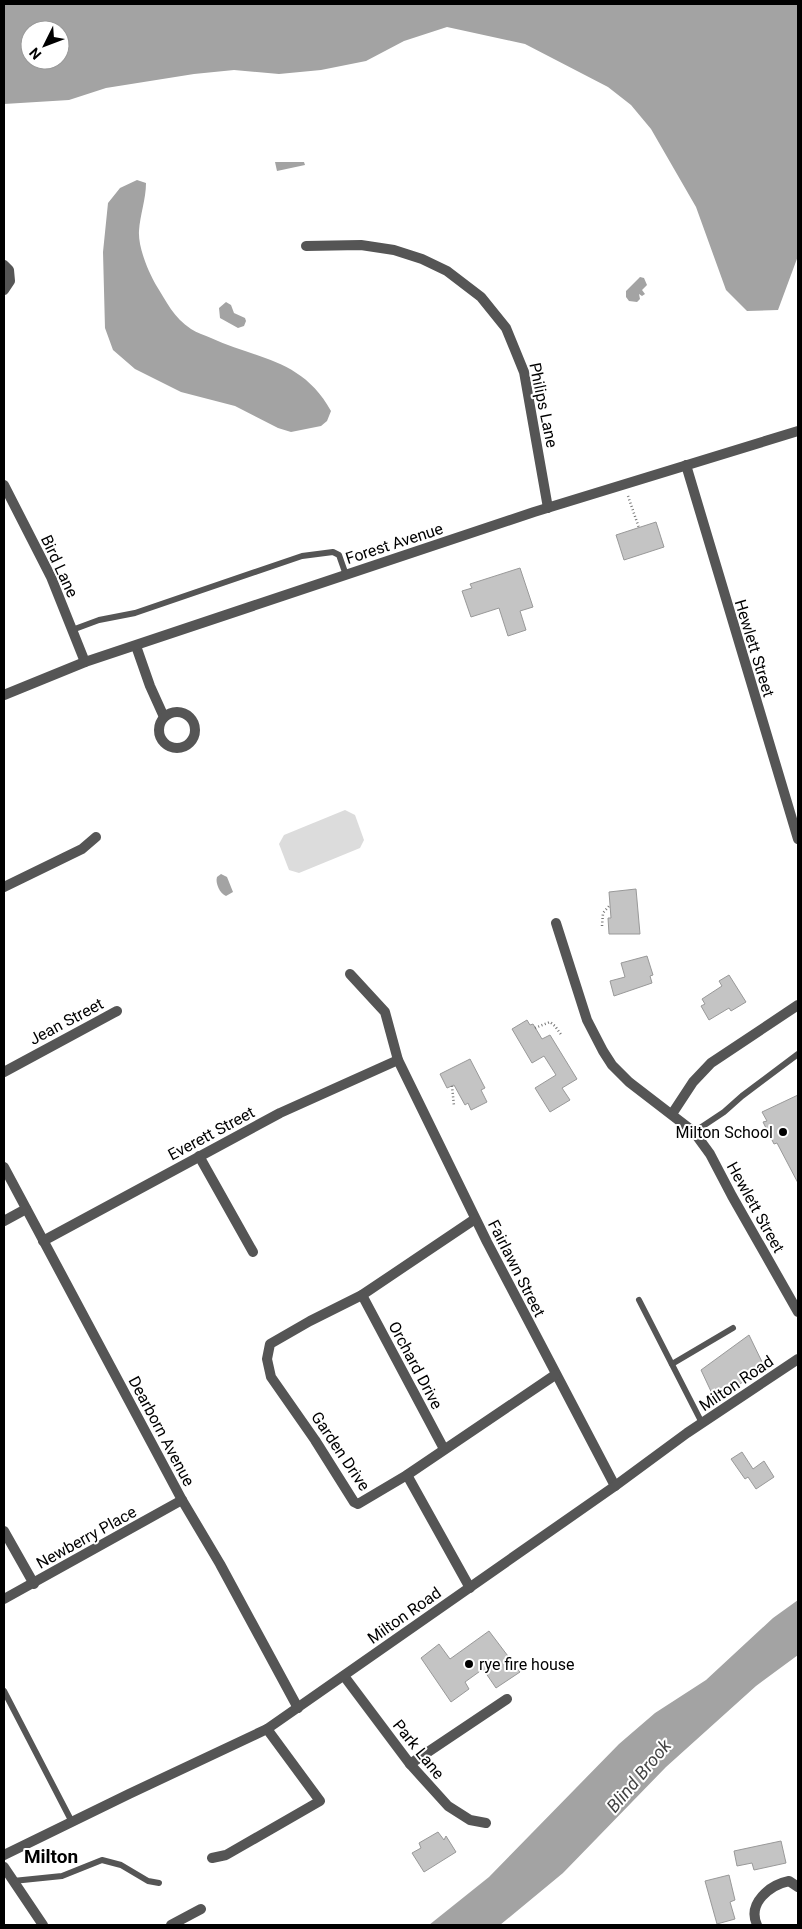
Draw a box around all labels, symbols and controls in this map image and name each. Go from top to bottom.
north arrow [20,20,70,70]
text: N [26,45,45,63]
street label: Philips Lane [525,361,562,449]
street label: Forest Avenue [343,519,445,568]
street label: Bird Lane [37,532,82,600]
street label: Hewlett Street [731,597,778,699]
street label: Jean Street [26,994,106,1049]
street label: Everett Street [165,1103,258,1164]
place label: Milton School [675,1123,773,1142]
marker: Milton School [777,1126,789,1138]
street label: Hewlett Street [723,1158,788,1256]
street label: Fairlawn Street [484,1217,549,1320]
street label: Orchard Drive [385,1318,447,1412]
street label: Milton Road [696,1352,777,1415]
street label: Dearborn Avenue [125,1373,199,1489]
street label: Garden Drive [307,1408,374,1494]
street label: Newberry Place [33,1502,140,1573]
street label: Milton Road [364,1583,445,1648]
place label: rye fire house [479,1655,575,1674]
marker: rye fire house [463,1658,475,1670]
street label: Park Lane [389,1716,448,1783]
water label: Blind Brook [602,1734,676,1816]
district label: Milton [24,1845,78,1868]

